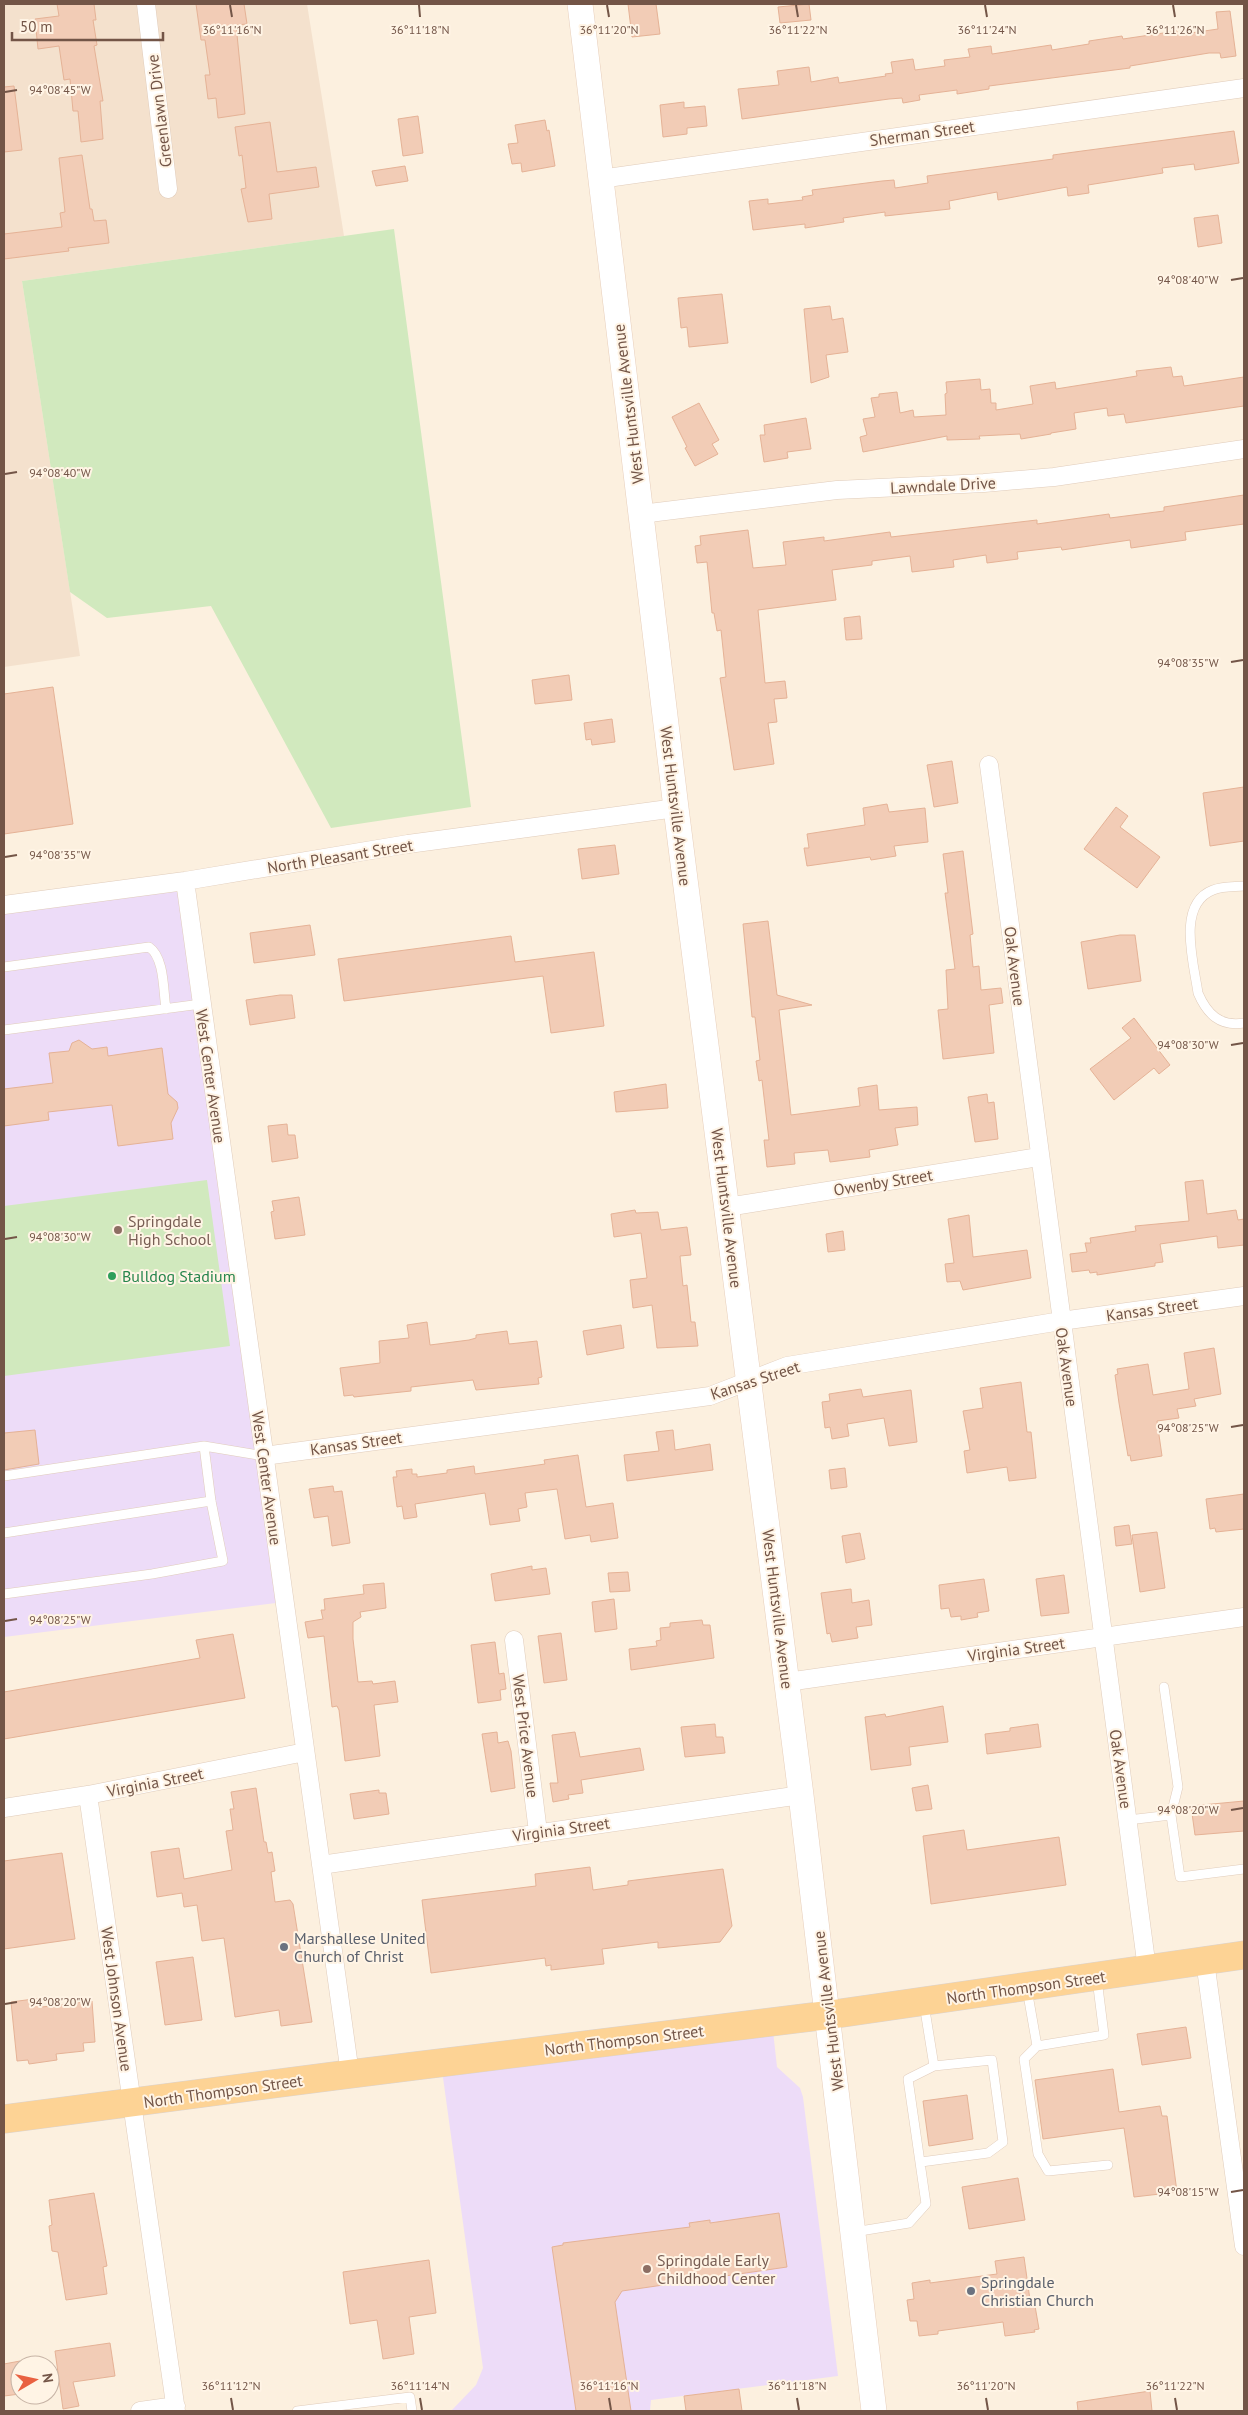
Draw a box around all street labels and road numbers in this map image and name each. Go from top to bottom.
street label: Greenlawn Drive [142,54,176,168]
street label: Sherman Street [868,116,976,150]
street label: West Huntsville Avenue [608,323,648,485]
street label: Lawndale Drive [890,472,996,498]
street label: West Huntsville Avenue [656,725,696,887]
street label: North Pleasant Street [266,835,415,877]
street label: Oak Avenue [1000,925,1030,1007]
street label: West Center Avenue [192,1008,230,1144]
street label: West Huntsville Avenue [707,1127,747,1289]
street label: Owenby Street [832,1164,934,1200]
street label: Kansas Street [1105,1293,1200,1325]
street label: Oak Avenue [1052,1326,1082,1408]
street label: Kansas Street [708,1356,803,1404]
street label: West Center Avenue [248,1410,286,1546]
street label: Kansas Street [309,1427,404,1459]
street label: West Huntsville Avenue [758,1528,798,1690]
street label: Virginia Street [965,1632,1066,1666]
street label: West Price Avenue [509,1673,543,1799]
street label: Oak Avenue [1106,1728,1136,1810]
street label: Virginia Street [104,1763,205,1801]
street label: Virginia Street [510,1812,611,1846]
street label: West Johnson Avenue [97,1925,137,2073]
street label: West Huntsville Avenue [808,1930,848,2092]
street label: North Thompson Street [945,1966,1107,2008]
street label: North Thompson Street [543,2020,705,2060]
street label: North Thompson Street [142,2070,304,2112]

